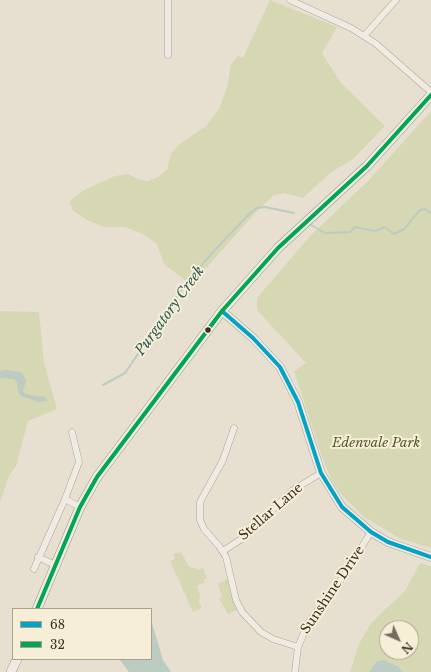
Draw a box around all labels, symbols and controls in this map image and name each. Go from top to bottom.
water label: Purgatory Creek [132,263,208,359]
unlabelled marker [203,325,213,335]
park label: Edenvale Park [332,435,420,451]
street label: Stellar Lane [236,480,306,544]
street label: Sunshine Drive [298,543,368,637]
legend [12,608,152,660]
text: 68 [50,617,65,632]
north arrow [379,620,419,660]
text: 32 [50,637,65,652]
text: N [398,639,415,656]

